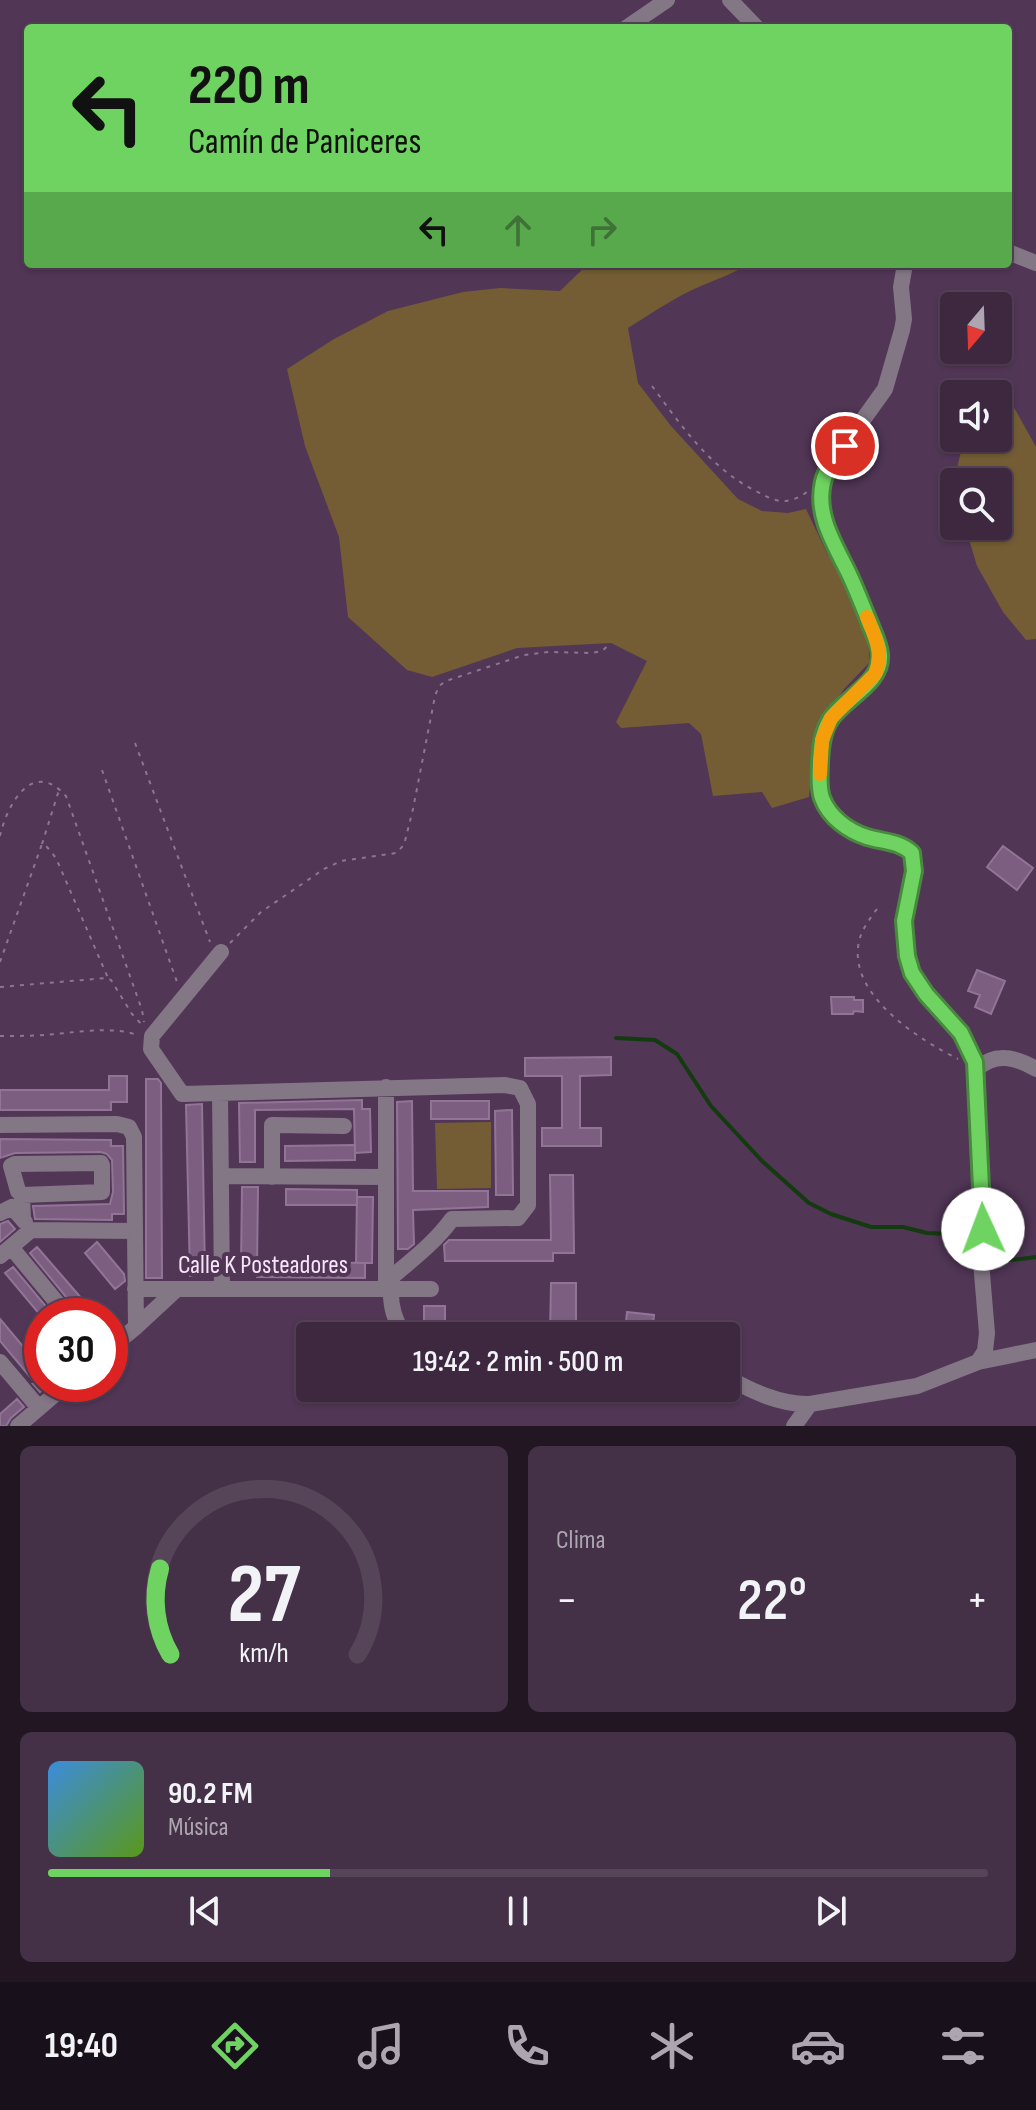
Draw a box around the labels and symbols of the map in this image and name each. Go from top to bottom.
north arrow [940,292,1012,364]
pin [811,412,879,480]
position arrow [941,1187,1025,1271]
street label: Calle K Posteadores [178,1250,348,1281]
speed limit sign: 30 [24,1298,128,1402]

